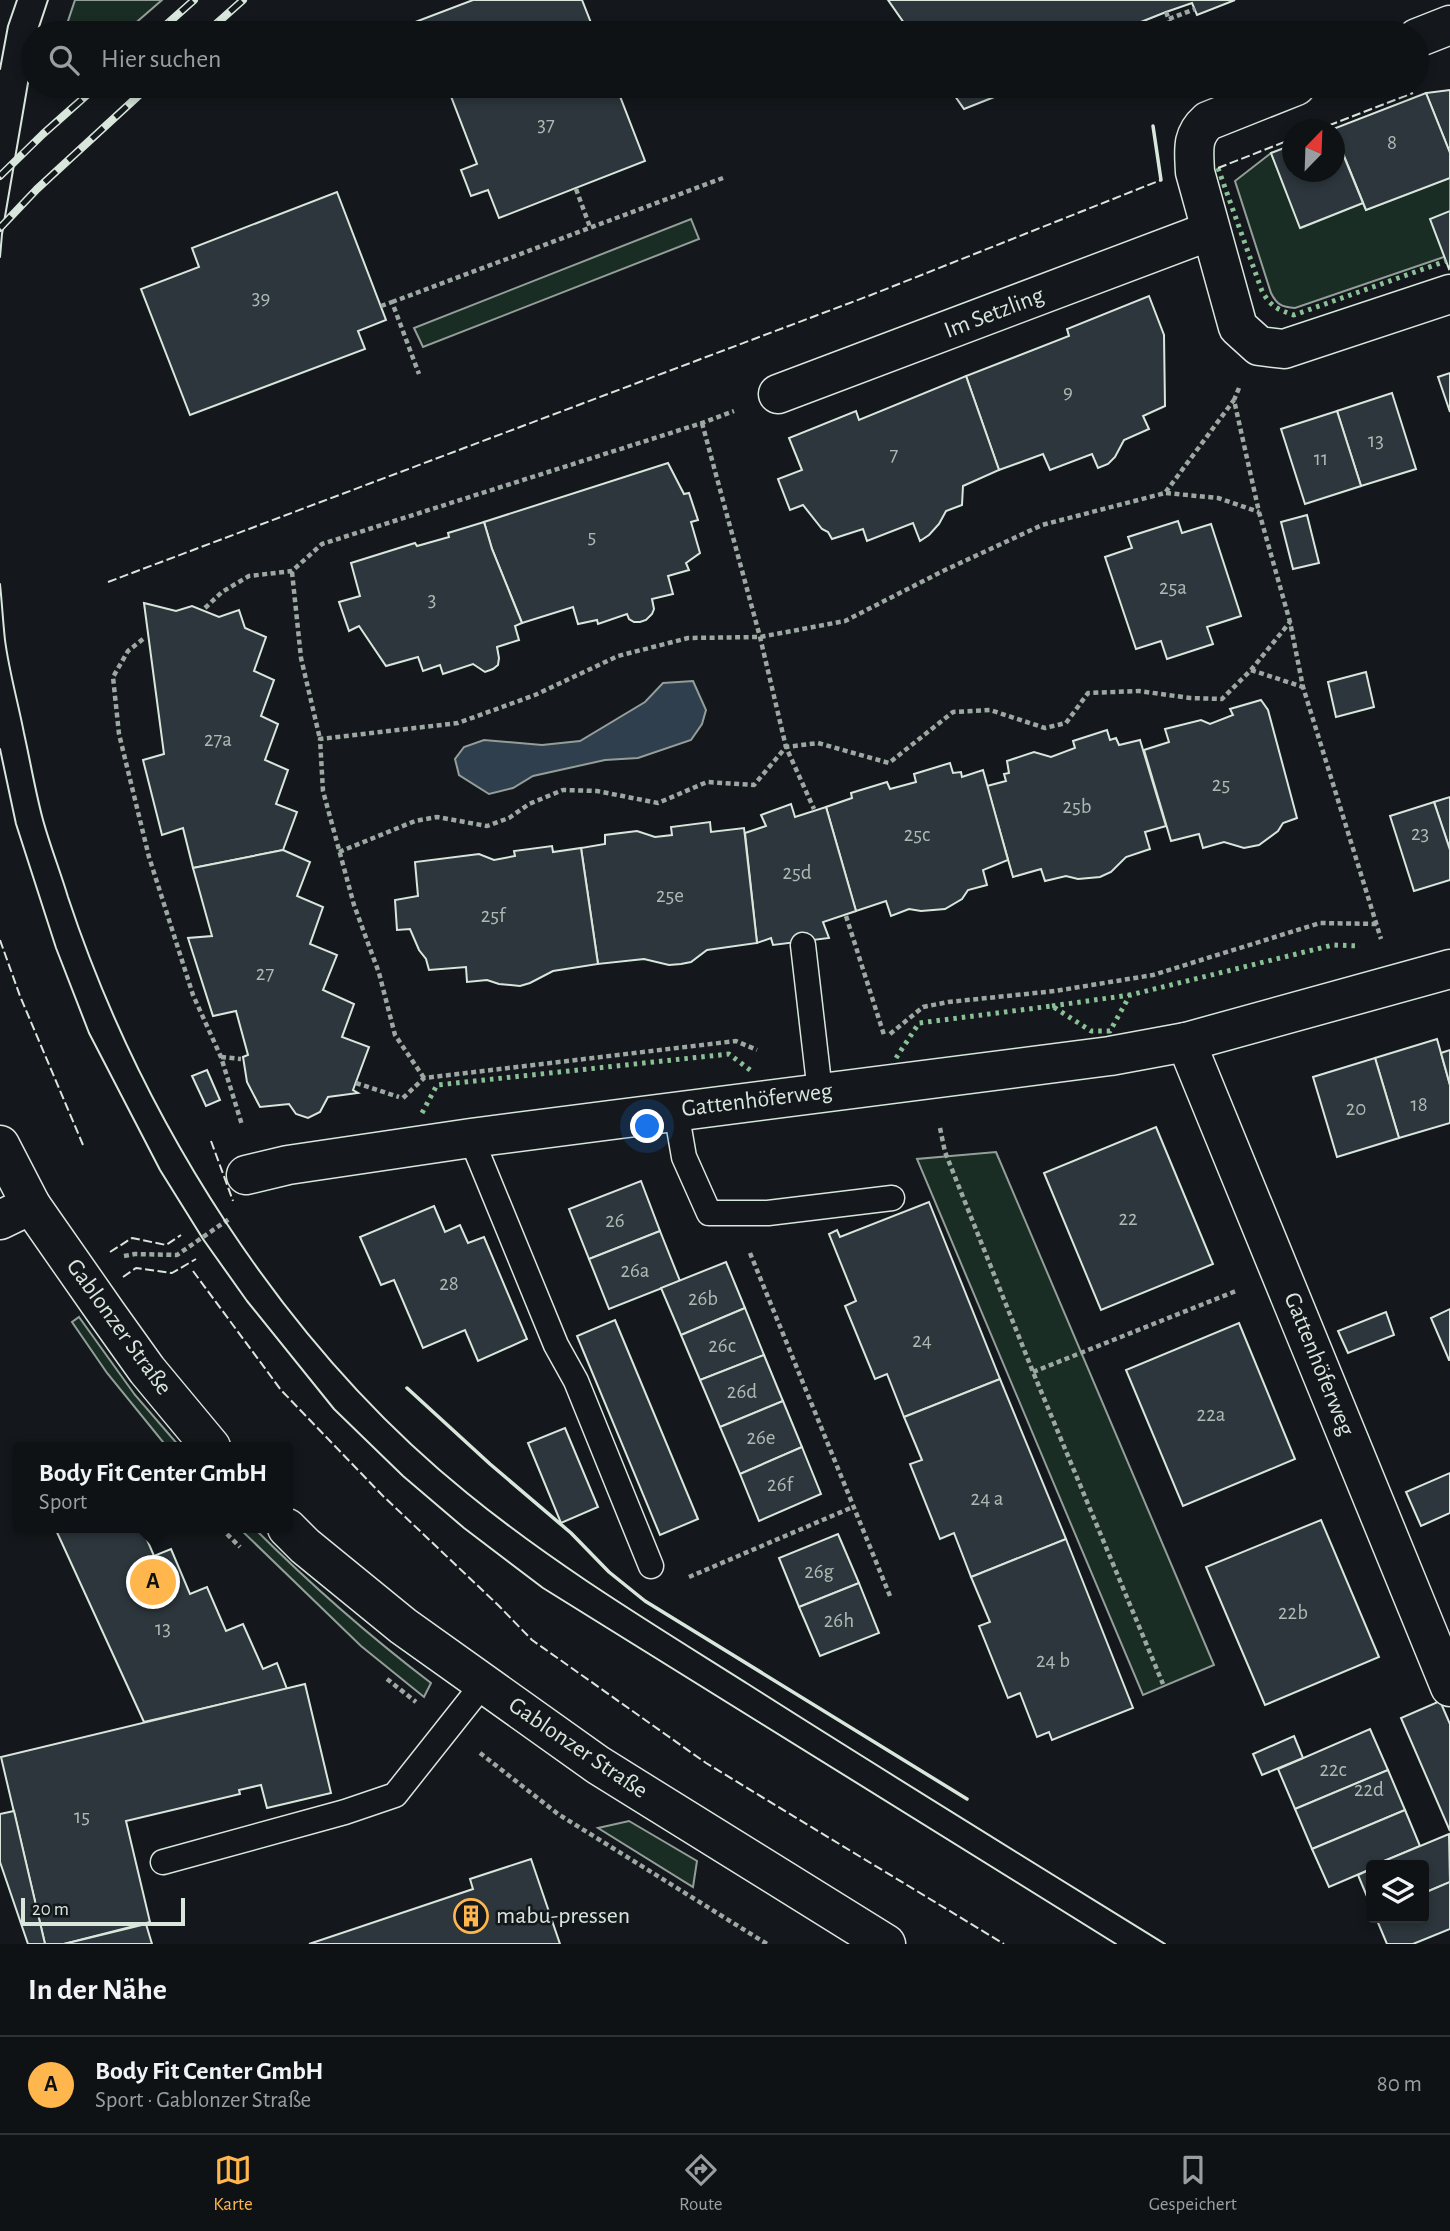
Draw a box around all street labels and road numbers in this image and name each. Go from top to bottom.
street label: Im Setzling [941,283,1047,343]
street label: Gattenhöferweg [680,1079,834,1121]
street label: Gablonzer Straße [62,1255,176,1399]
street label: Gattenhöferweg [1279,1289,1359,1439]
street label: Gablonzer Straße [504,1693,652,1803]

